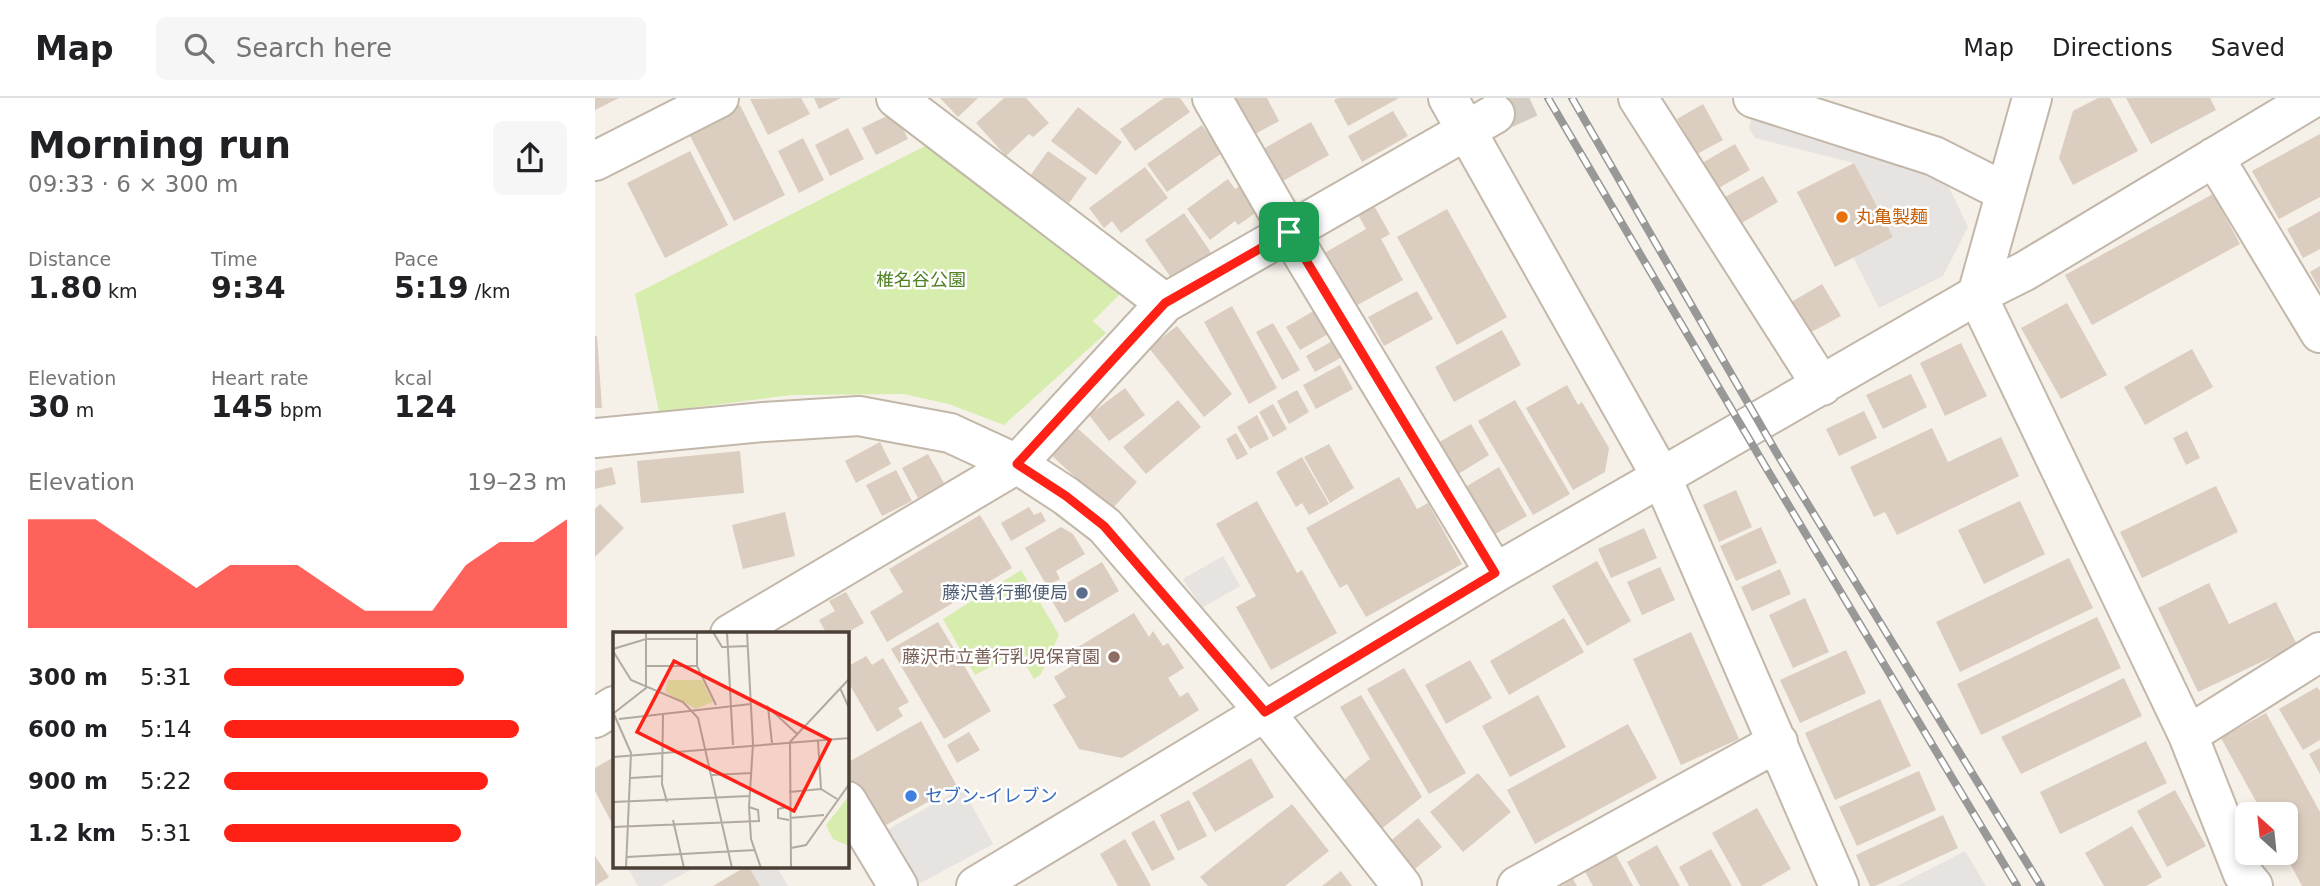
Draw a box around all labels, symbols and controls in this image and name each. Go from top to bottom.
search box [156,17,646,80]
text: Map [35,29,114,68]
icon: search [180,29,218,67]
text: Search here [236,33,392,63]
text: Map [1963,34,2014,62]
text: Directions [2052,34,2173,62]
text: Saved [2211,34,2285,62]
button: share [493,121,567,195]
text: Morning run [28,123,291,167]
text: 09:33 · 6 × 300 m [28,171,238,197]
pin [1259,202,1319,262]
place label: 丸亀製麺 [1856,206,1928,227]
marker: 丸亀製麺 [1834,209,1850,225]
icon: arrive [1270,213,1308,251]
text: Distance [28,248,111,270]
text: Time [211,248,258,270]
text: Pace [394,248,438,270]
park label: 椎名谷公園 [876,269,966,290]
text: 1.80 [28,270,102,305]
text: 9:34 [211,270,286,305]
text: 5:19 [394,270,469,305]
text: km [102,280,138,302]
text: /km [469,280,511,302]
text: Elevation [28,367,116,389]
text: Heart rate [211,367,309,389]
text: kcal [394,367,432,389]
text: 30 [28,389,70,424]
text: 145 [211,389,274,424]
text: 124 [394,389,457,424]
text: m [70,399,94,421]
text: bpm [274,399,322,421]
text: Elevation [28,469,135,495]
text: 19–23 m [467,469,567,495]
place label: 藤沢善行郵便局 [942,582,1068,603]
marker: 藤沢善行郵便局 [1074,585,1090,601]
inset map [613,632,849,868]
place label: 藤沢市立善行乳児保育園 [902,646,1100,667]
marker: 藤沢市立善行乳児保育園 [1106,649,1122,665]
text: 300 m [28,664,108,690]
text: 5:31 [140,664,192,690]
text: 600 m [28,716,108,742]
text: 5:14 [140,716,192,742]
text: 900 m [28,768,108,794]
text: 5:22 [140,768,192,794]
place label: セブン-イレブン [925,785,1058,806]
marker: セブン-イレブン [903,788,919,804]
north arrow [2235,802,2298,864]
map controls [2235,802,2298,865]
text: 1.2 km [28,820,116,846]
text: 5:31 [140,820,192,846]

